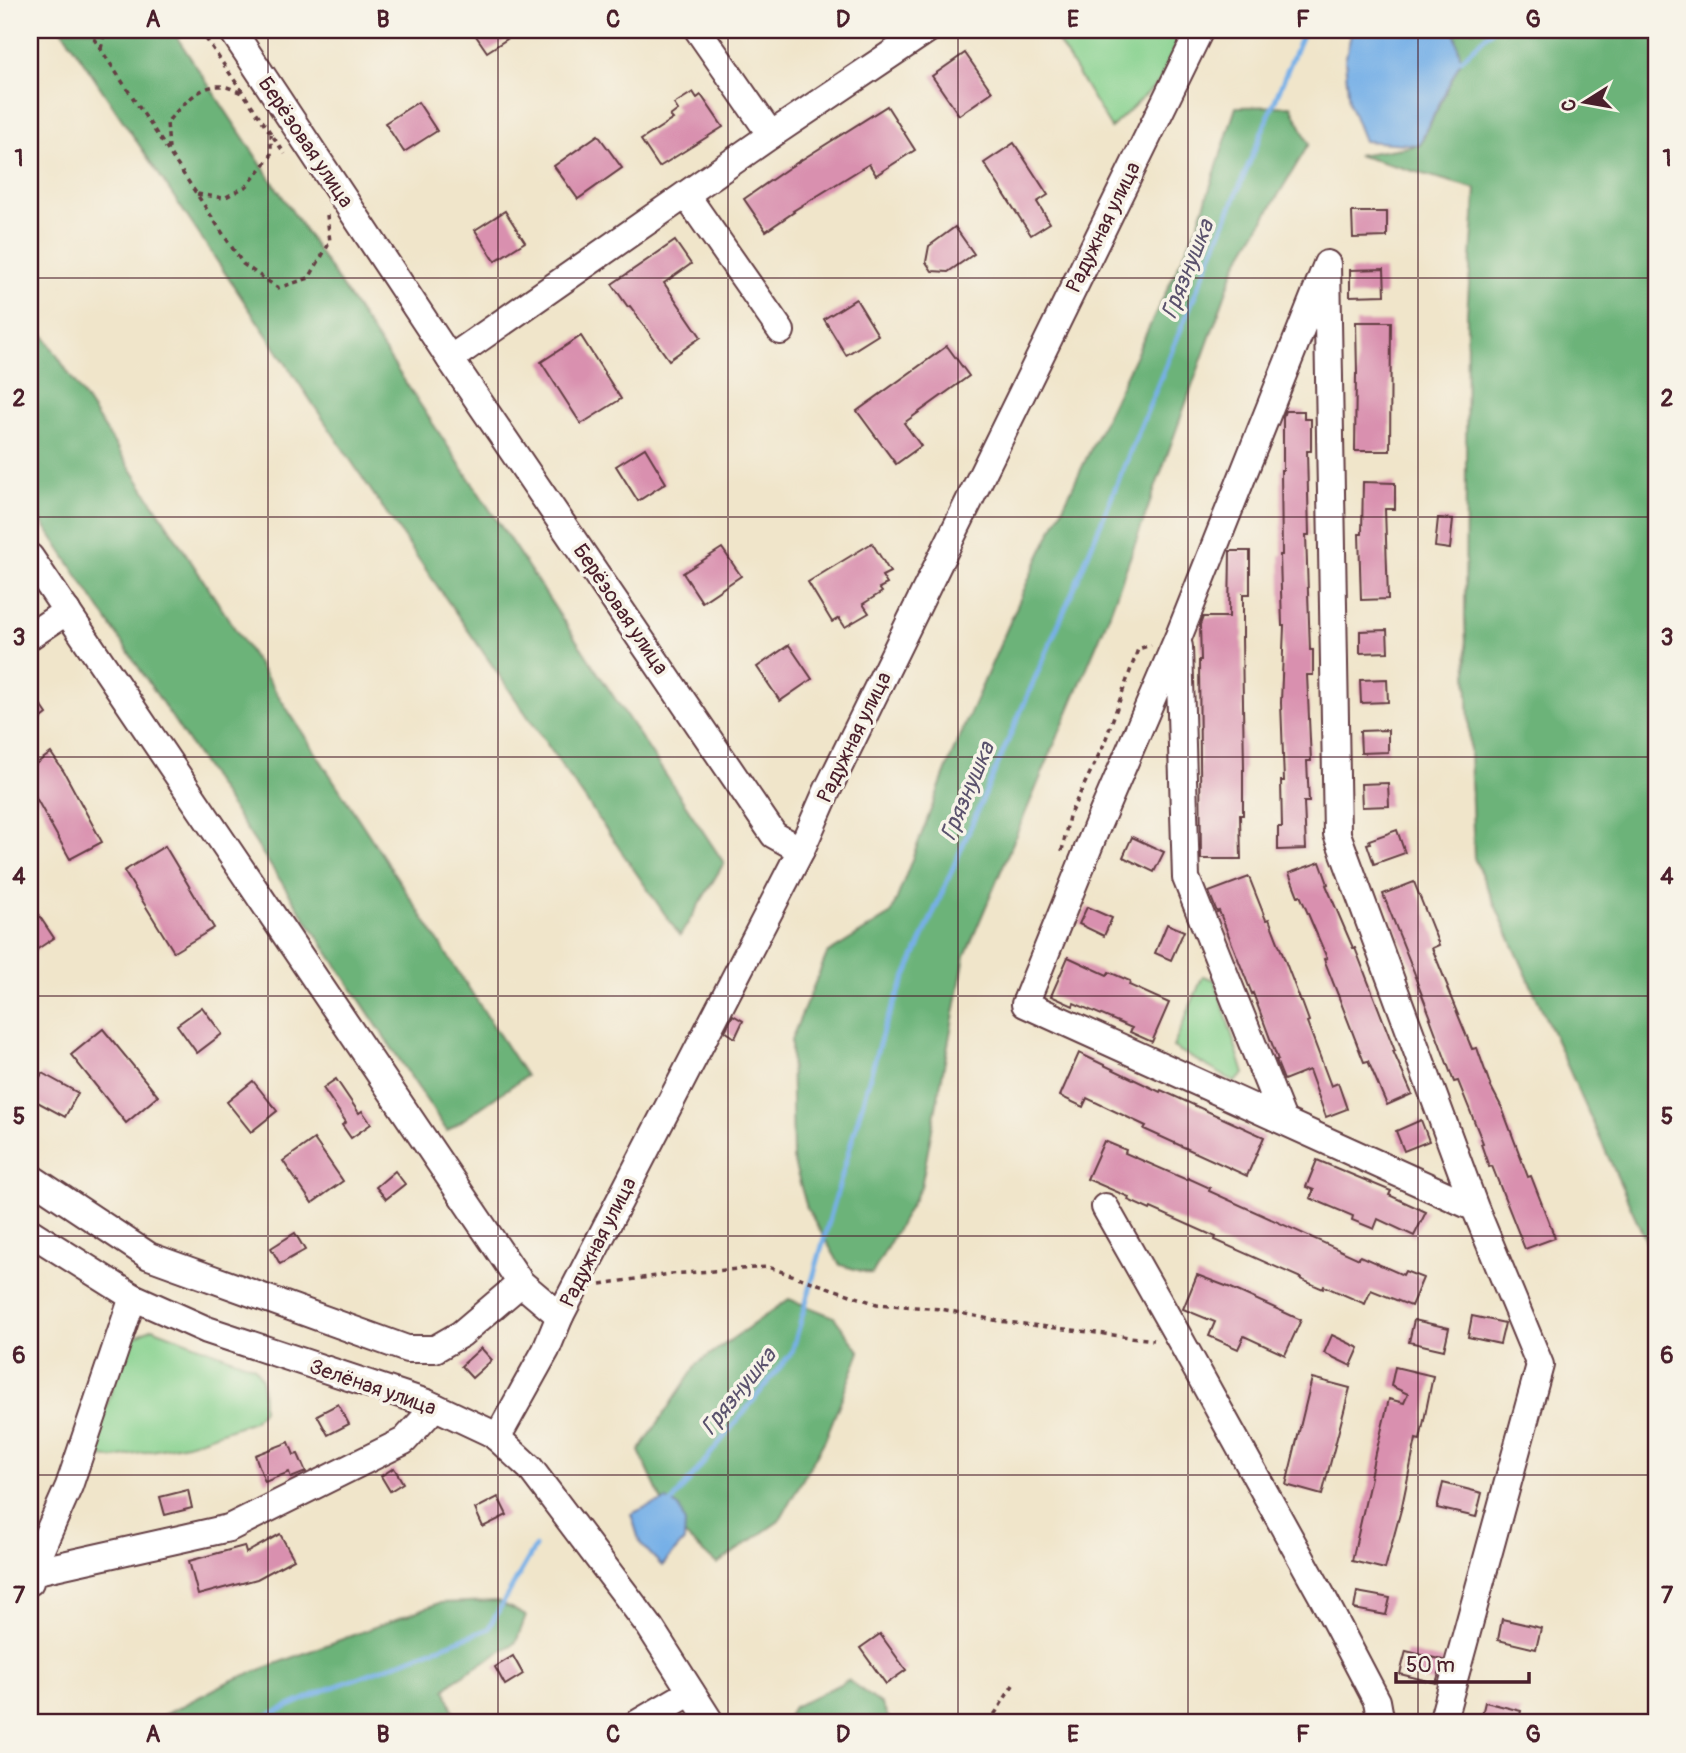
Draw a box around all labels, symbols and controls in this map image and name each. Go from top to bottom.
text: A [146,5,161,34]
text: B [376,5,390,34]
text: C [606,5,620,34]
text: D [836,5,850,34]
text: E [1067,5,1079,34]
text: F [1296,5,1310,34]
text: G [1525,5,1541,34]
north arrow [1550,66,1620,136]
street label: Берёзовая улица [252,72,359,213]
text: С [1556,97,1582,113]
text: 1 [15,144,24,173]
text: 1 [1663,144,1672,173]
street label: Радужная улица [1060,157,1147,297]
water label: Грязнушка [1155,214,1221,323]
text: 2 [13,384,26,413]
text: 2 [1661,384,1674,413]
street label: Берёзовая улица [567,539,674,680]
text: 3 [13,623,25,652]
text: 3 [1661,623,1673,652]
street label: Радужная улица [811,667,898,807]
water label: Грязнушка [934,737,1002,845]
text: 4 [12,862,26,891]
text: 4 [1660,862,1674,891]
text: 5 [13,1102,25,1131]
text: 5 [1661,1102,1673,1131]
street label: Радужная улица [554,1173,643,1312]
text: 6 [12,1341,26,1370]
water label: Грязнушка [694,1341,783,1441]
text: 6 [1660,1341,1674,1370]
street label: Зелёная улица [306,1353,440,1422]
text: 7 [13,1581,26,1610]
text: 7 [1661,1581,1674,1610]
scale bar [1396,1641,1528,1685]
text: 50 m [1406,1652,1455,1679]
text: A [146,1720,161,1749]
text: B [376,1720,390,1749]
text: C [606,1720,620,1749]
text: D [836,1720,850,1749]
text: E [1067,1720,1079,1749]
text: F [1296,1720,1310,1749]
text: G [1525,1720,1541,1749]

